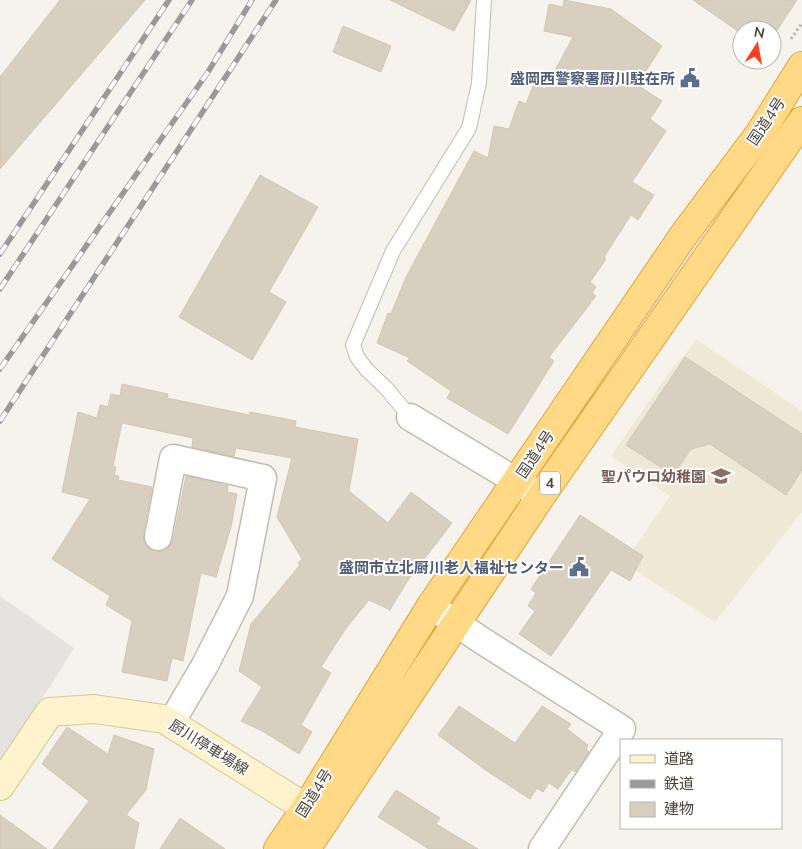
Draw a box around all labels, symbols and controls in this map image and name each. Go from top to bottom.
north arrow [732,20,782,70]
text: N [753,22,766,42]
public building icon: 盛岡西警察署厨川駐在所 [679,67,701,89]
place label: 盛岡西警察署厨川駐在所 [510,69,675,88]
street label: 国道4号 [743,93,789,149]
street label: 国道4号 [512,426,558,482]
school or university icon: 聖パウロ幼稚園 [710,465,732,487]
place label: 聖パウロ幼稚園 [601,467,706,486]
road number: 4 [540,472,560,494]
public building icon: 盛岡市立北厨川老人福祉センター [568,556,590,578]
place label: 盛岡市立北厨川老人福祉センター [339,558,564,577]
street label: 厨川停車場線 [166,715,252,779]
legend [620,739,782,829]
text: 道路 [664,749,694,768]
street label: 国道4号 [292,765,336,821]
text: 鉄道 [664,774,694,793]
text: 建物 [664,799,694,818]

